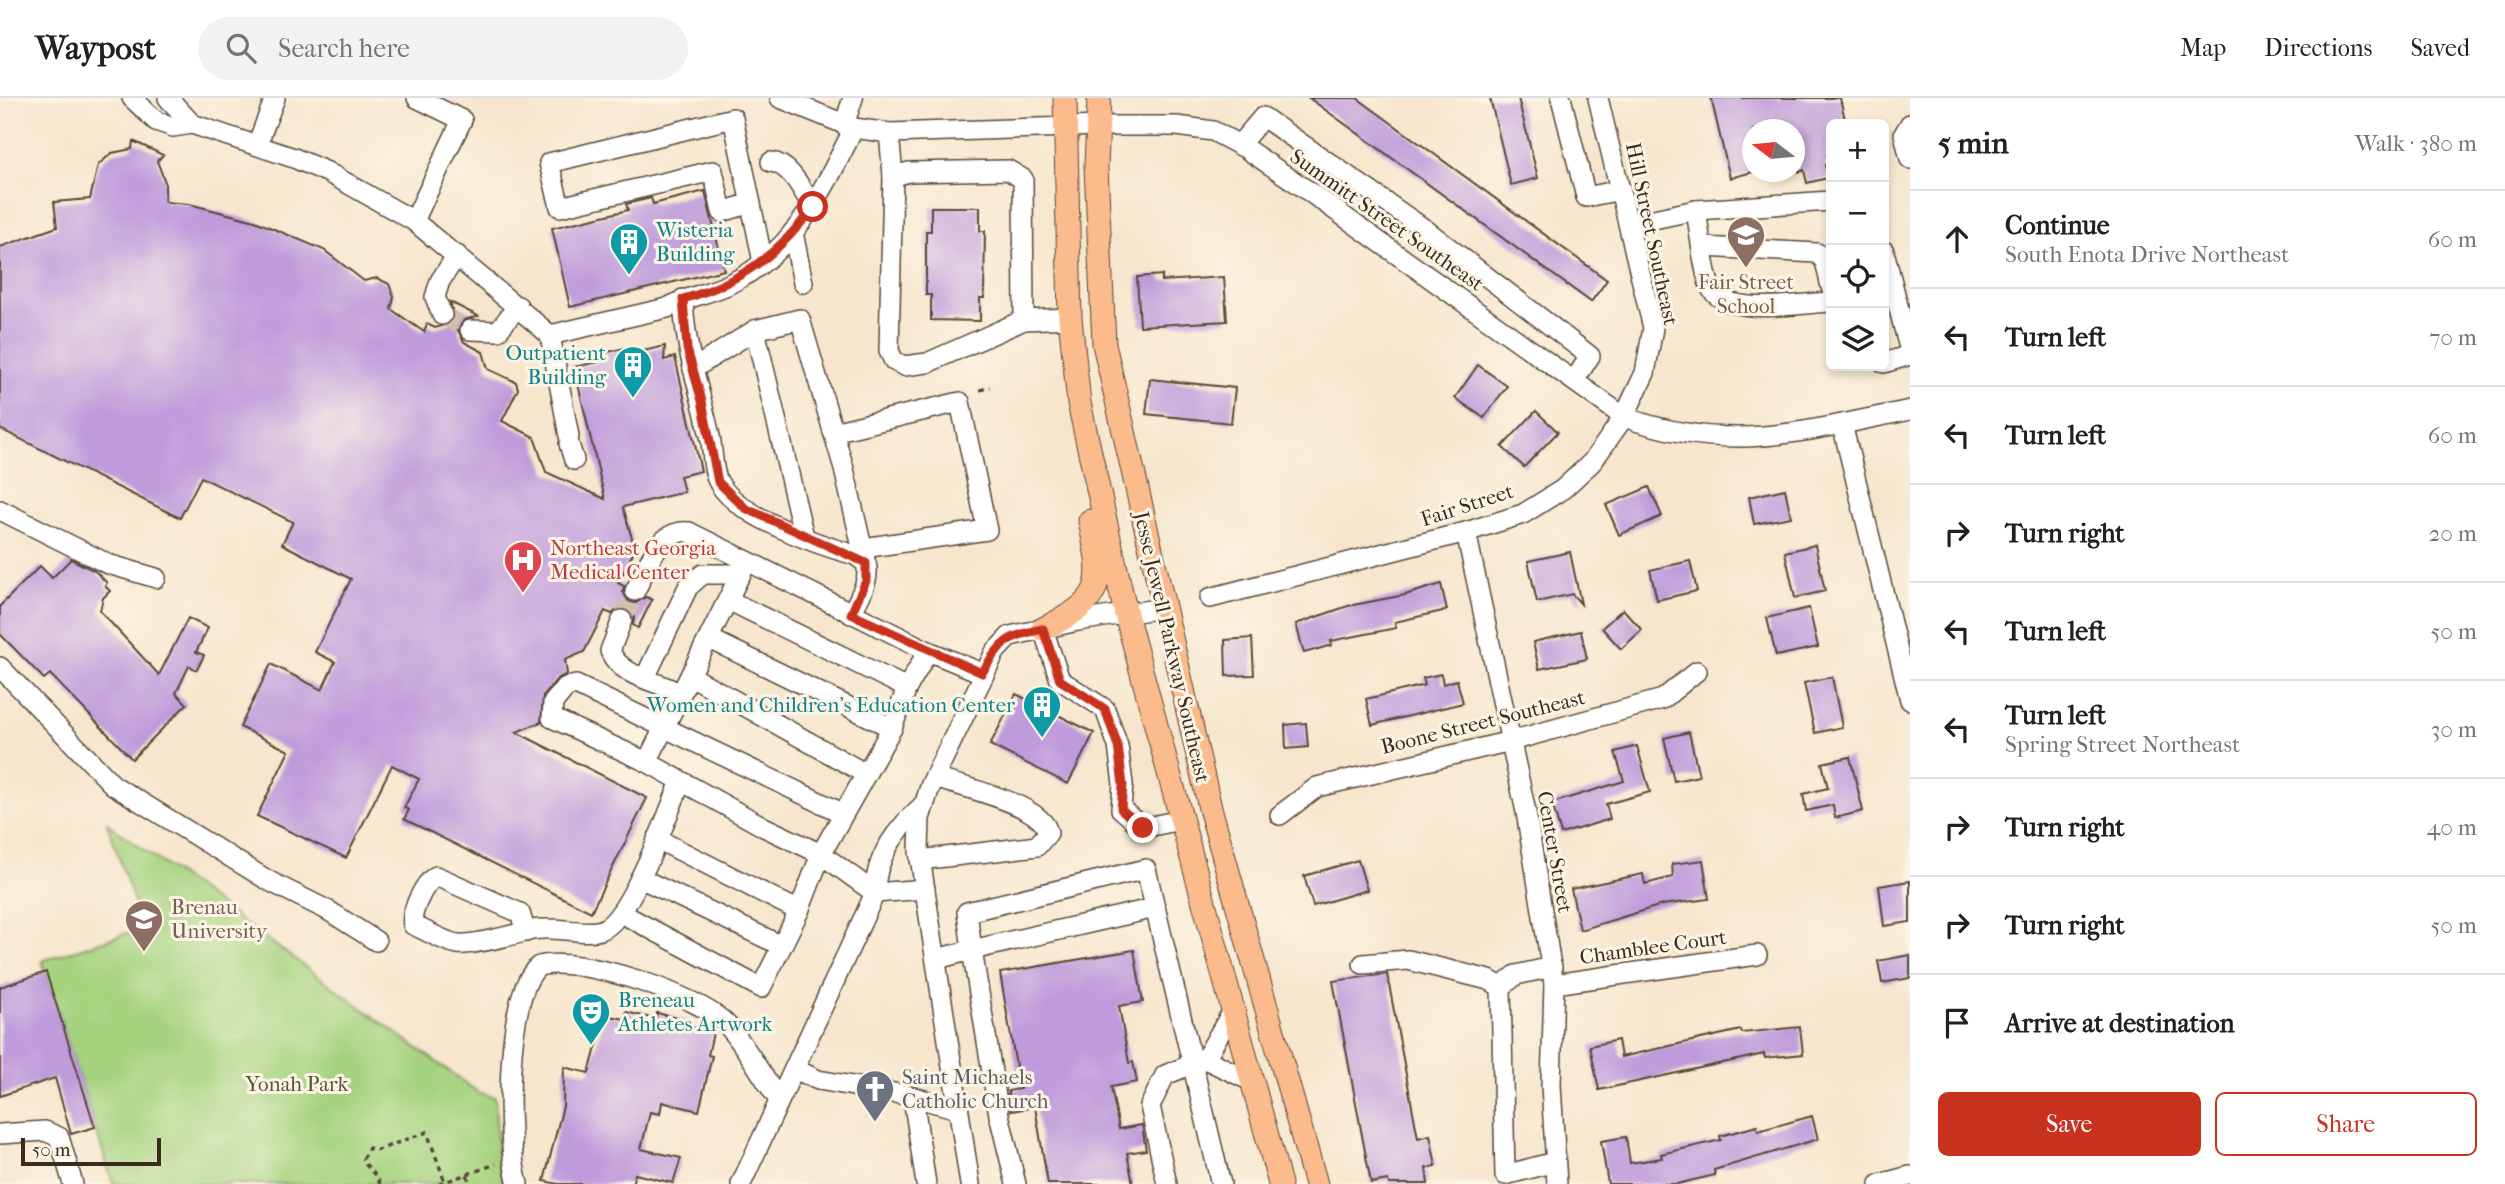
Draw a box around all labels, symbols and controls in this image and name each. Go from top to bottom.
search box [198,17,688,80]
text: Waypost [35,29,156,68]
icon: search [222,29,260,67]
text: Search here [278,33,410,64]
text: Map [2180,34,2226,62]
text: Directions [2264,34,2372,62]
text: Saved [2410,34,2470,62]
north arrow [1742,119,1805,182]
map controls [1826,119,1889,371]
button: + [1826,119,1889,182]
text: 5 min [1938,126,2009,161]
text: Walk · 380 m [2355,130,2477,157]
street label: Hill Street Southeast [1621,140,1683,328]
street label: Summitt Street Southeast [1286,144,1489,296]
button: − [1826,182,1889,245]
route start [797,191,828,222]
text: Continue [2005,210,2110,241]
school or university icon: Fair Street School [1725,214,1767,269]
place label: Wisteria Building [655,218,735,266]
icon: ahead [1938,220,1976,258]
building icon: Wisteria Building [608,221,650,276]
text: 60 m [2428,226,2477,253]
text: South Enota Drive Northeast [2005,241,2289,268]
button: locate [1826,245,1889,308]
place label: Fair Street School [1698,270,1794,318]
button: layers [1826,308,1889,371]
icon: left [1938,318,1976,356]
text: Turn left [2005,322,2106,353]
text: 70 m [2429,324,2477,351]
place label: Outpatient Building [505,341,607,389]
building icon: Outpatient Building [612,344,654,399]
icon: left [1938,416,1976,454]
text: Turn left [2005,420,2106,451]
text: 60 m [2428,422,2477,449]
street label: Fair Street [1418,479,1517,531]
street label: Jesse Jewell Parkway Southeast [1129,507,1215,785]
icon: right [1938,514,1976,552]
text: Turn right [2005,518,2125,549]
text: 20 m [2428,520,2477,547]
place label: Northeast Georgia Medical Center [550,536,716,584]
hospital icon: Northeast Georgia Medical Center [502,539,544,594]
icon: left [1938,612,1976,650]
text: Turn left [2005,616,2106,647]
text: 50 m [2430,618,2477,645]
building icon: Women and Children's Education Center [1021,684,1063,739]
street label: Boone Street Southeast [1379,685,1588,759]
place label: Women and Children's Education Center [646,693,1015,717]
text: Turn left [2005,700,2106,731]
icon: left [1938,710,1976,748]
text: 30 m [2431,716,2477,743]
text: Spring Street Northeast [2005,731,2240,758]
street label: Center Street [1532,789,1578,915]
icon: right [1938,808,1976,846]
route end [1127,812,1158,843]
text: Turn right [2005,812,2125,843]
text: 40 m [2427,814,2477,841]
place label: Brenau University [171,895,268,943]
school or university icon: Brenau University [123,898,165,953]
icon: right [1938,906,1976,944]
text: Turn right [2005,910,2125,941]
text: 50 m [2430,912,2477,939]
street label: Chamblee Court [1578,925,1728,969]
place label: Breneau Athletes Artwork [617,988,773,1036]
theatre icon: Breneau Athletes Artwork [570,991,612,1046]
icon: arrive [1938,1004,1976,1042]
text: Arrive at destination [2005,1008,2235,1039]
place label: Saint Michaels Catholic Church [902,1065,1049,1113]
church icon: Saint Michaels Catholic Church [854,1068,896,1123]
park label: Yonah Park [245,1072,349,1096]
button: Save [1938,1092,2201,1156]
button: Share [2215,1092,2477,1156]
scale bar [21,1135,161,1167]
text: 50 m [32,1139,71,1161]

